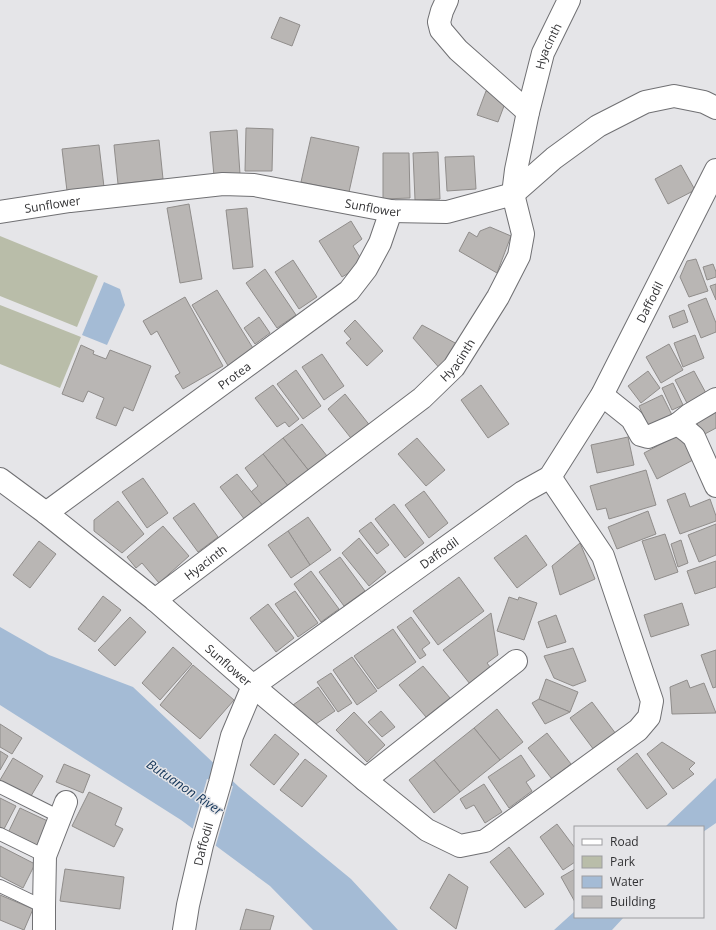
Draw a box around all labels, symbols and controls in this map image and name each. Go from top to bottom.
street label: Hyacinth [531,20,565,71]
street label: Sunflower [23,191,81,217]
street label: Sunflower [344,194,401,220]
street label: Daffodil [632,278,667,325]
street label: Hyacinth [436,335,478,385]
street label: Protea [214,357,254,393]
street label: Daffodil [416,533,462,572]
street label: Hyacinth [180,540,230,584]
street label: Sunflower [202,640,256,690]
water label: Butuanon River [143,755,227,820]
street label: Daffodil [189,820,217,867]
legend [574,826,704,918]
text: Road [610,833,639,850]
text: Park [610,853,636,870]
text: Water [610,873,644,890]
text: Building [610,893,656,910]

